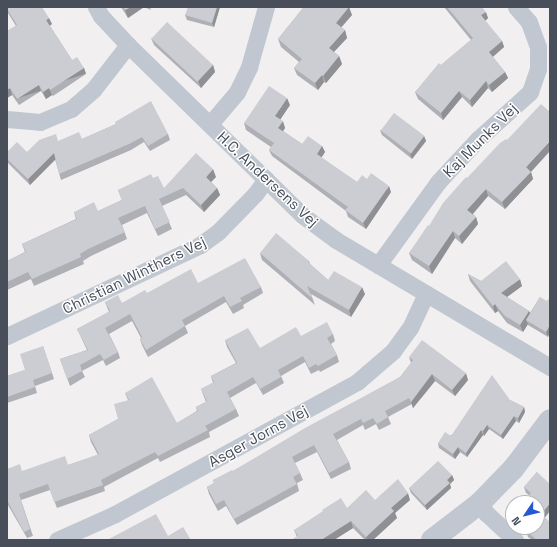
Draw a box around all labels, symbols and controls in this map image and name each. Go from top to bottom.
street label: Kaj Munks Vej [439,99,521,181]
street label: H.C. Andersens Vej [213,127,323,231]
street label: Christian Winthers Vej [59,232,209,318]
street label: Asger Jorns Vej [205,401,311,471]
north arrow [505,495,545,535]
text: N [508,514,524,528]

